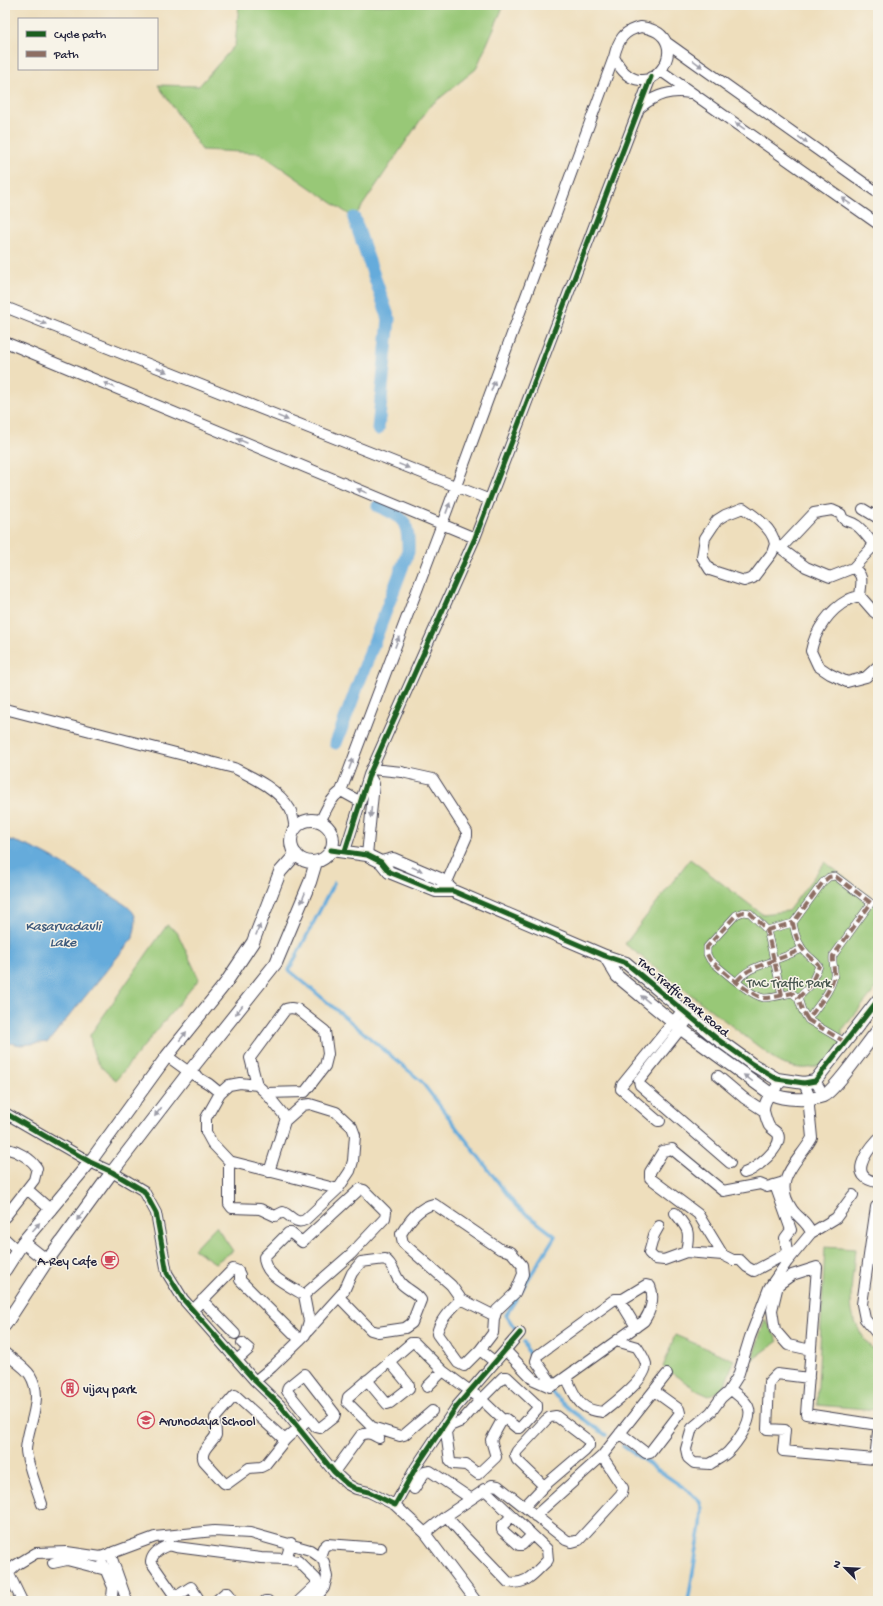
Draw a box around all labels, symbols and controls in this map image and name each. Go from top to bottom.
legend [18,18,158,70]
text: Cycle path [54,29,107,43]
text: Path [53,49,79,63]
one-way arrow [692,60,703,68]
one-way arrow [734,122,745,130]
one-way arrow [798,136,809,144]
one-way arrow [841,197,851,205]
one-way arrow [36,319,48,325]
one-way arrow [156,367,168,373]
one-way arrow [491,379,497,391]
one-way arrow [103,382,115,388]
one-way arrow [277,415,289,421]
one-way arrow [236,437,248,444]
one-way arrow [398,463,410,469]
one-way arrow [356,488,367,494]
one-way arrow [446,501,452,513]
one-way arrow [395,636,401,648]
one-way arrow [349,757,355,769]
one-way arrow [368,806,374,818]
one-way arrow [412,866,423,872]
one-way arrow [300,893,306,905]
water label: Kasarvadavli Lake [25,919,103,952]
one-way arrow [255,923,261,935]
street label: TMC Traffic Park Road [633,954,733,1042]
park label: TMC Traffic Park [746,977,832,992]
one-way arrow [640,995,650,1004]
one-way arrow [234,1004,243,1015]
one-way arrow [179,1030,188,1041]
one-way arrow [743,1074,754,1082]
one-way arrow [155,1107,163,1117]
one-way arrow [76,1211,84,1221]
one-way arrow [32,1222,41,1233]
cafe icon: A-Rey Cafe [100,1250,120,1270]
place label: A-Rey Cafe [37,1255,97,1270]
building icon: vijay park [60,1378,80,1398]
place label: vijay park [83,1383,137,1398]
school or university icon: Arunodaya School [136,1410,156,1430]
place label: Arunodaya School [159,1415,256,1430]
north arrow [825,1548,865,1588]
text: N [831,1559,845,1570]

